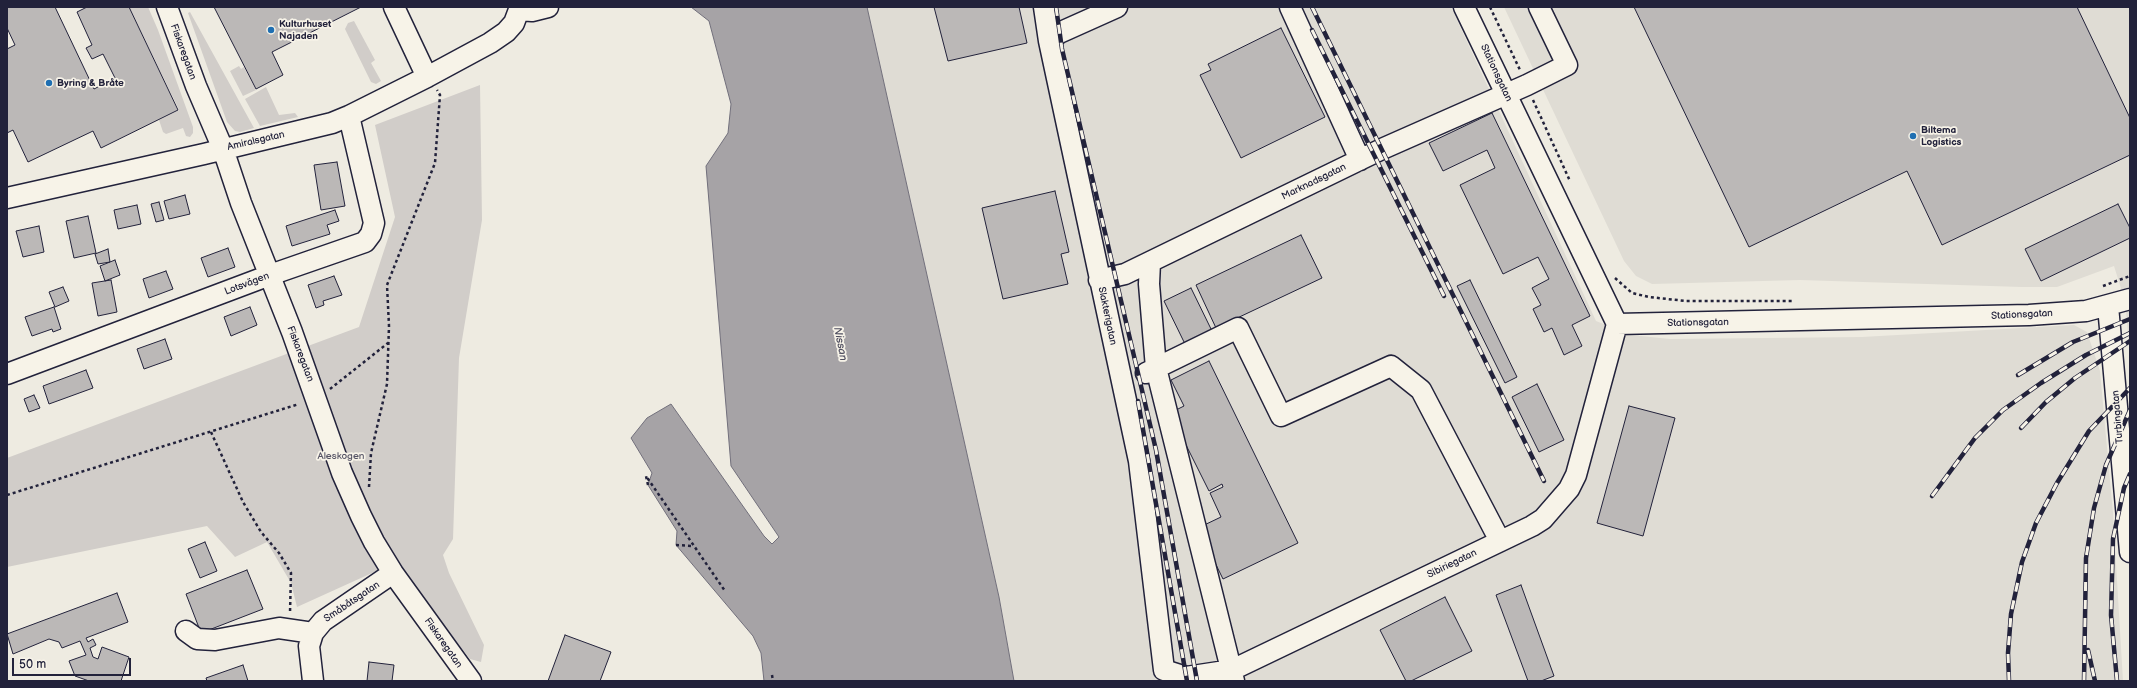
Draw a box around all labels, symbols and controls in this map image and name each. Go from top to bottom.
place label: Kulturhuset Najaden [279,18,331,42]
street label: Fiskaregatan [167,22,199,82]
marker: Kulturhuset Najaden [266,25,276,35]
street label: Stationsgatan [1478,43,1514,103]
place label: Byring & Bråte [57,77,124,89]
marker: Byring & Bråte [44,78,54,88]
place label: Biltema Logistics [1921,124,1962,148]
street label: Amiralsgatan [226,129,286,153]
marker: Biltema Logistics [1908,131,1918,141]
street label: Marknadsgatan [1280,161,1348,203]
street label: Lotsvägen [223,270,271,298]
street label: Slakterigatan [1095,286,1119,346]
street label: Stationsgatan [1991,307,2053,323]
street label: Stationsgatan [1667,316,1729,330]
street label: Fiskaregatan [284,325,316,383]
water label: Nissan [830,326,850,362]
street label: Turbingatan [2110,390,2126,444]
park label: Aleskogen [318,450,364,462]
street label: Sibiriegatan [1425,547,1479,581]
street label: Småbåtsgatan [322,579,382,625]
street label: Fiskaregatan [421,616,465,670]
scale bar [14,650,133,676]
text: 50 m [19,657,46,672]

